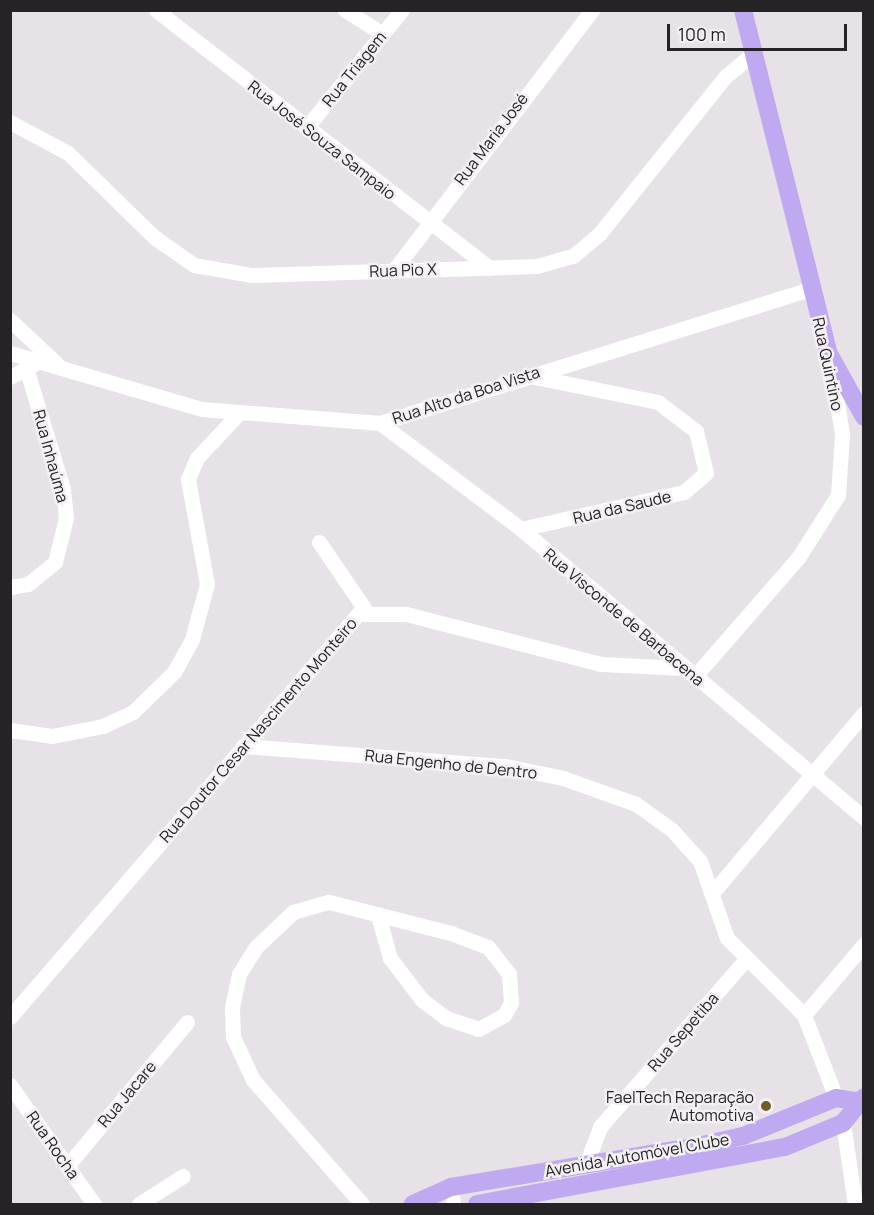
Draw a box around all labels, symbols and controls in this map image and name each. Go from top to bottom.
scale bar [670,12,850,50]
text: 100 m [678,22,726,46]
street label: Rua Triagem [318,28,390,110]
street label: Rua José Souza Sampaio [244,76,400,204]
street label: Rua Maria José [450,89,532,189]
street label: Rua Pio X [369,259,437,281]
street label: Rua Quintino [809,316,847,412]
street label: Rua Alto da Boa Vista [390,362,542,428]
street label: Rua Inhaúma [29,408,73,504]
street label: Rua da Saude [571,486,673,528]
street label: Rua Visconde de Barbacena [540,544,708,690]
street label: Rua Doutor Cesar Nascimento Monteiro [155,614,361,846]
street label: Rua Engenho de Dentro [364,745,538,783]
street label: Rua Sepetiba [644,989,722,1075]
street label: Rua Jacare [94,1057,160,1131]
place label: FaelTech Reparação Automotiva [606,1087,754,1125]
marker: FaelTech Reparação Automotiva [759,1099,773,1113]
street label: Rua Rocha [23,1107,83,1183]
street label: Avenida Automóvel Clube [543,1129,731,1181]

